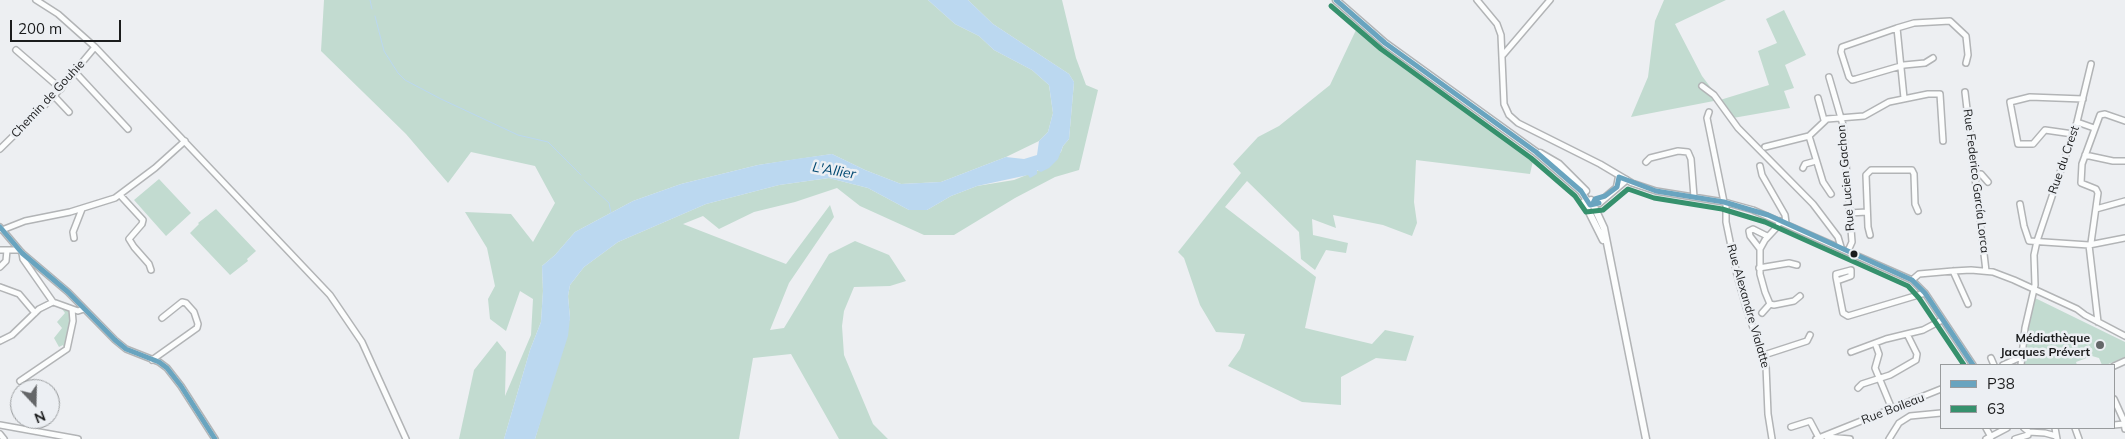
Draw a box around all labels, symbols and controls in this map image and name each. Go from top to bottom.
scale bar [12,10,124,42]
text: 200 m [18,19,62,38]
street label: Chemin de Gouhie [8,57,88,141]
street label: Rue Federico García Lorca [1960,108,1992,254]
street label: Rue Lucien Gachon [1834,124,1858,232]
street label: Rue du Crest [2046,124,2082,196]
water label: L'Allier [811,159,857,183]
street label: Rue Alexandre Vialatte [1723,243,1773,369]
unlabelled marker [1849,249,1859,259]
place label: Médiathèque Jacques Prévert [2000,331,2090,359]
marker: Médiathèque Jacques Prévert [2094,339,2106,351]
legend [1940,364,2115,429]
text: P38 [1987,374,2015,393]
north arrow [10,379,60,429]
street label: Rue Boileau [1859,390,1927,428]
text: 63 [1987,399,2005,418]
text: N [32,407,48,427]

